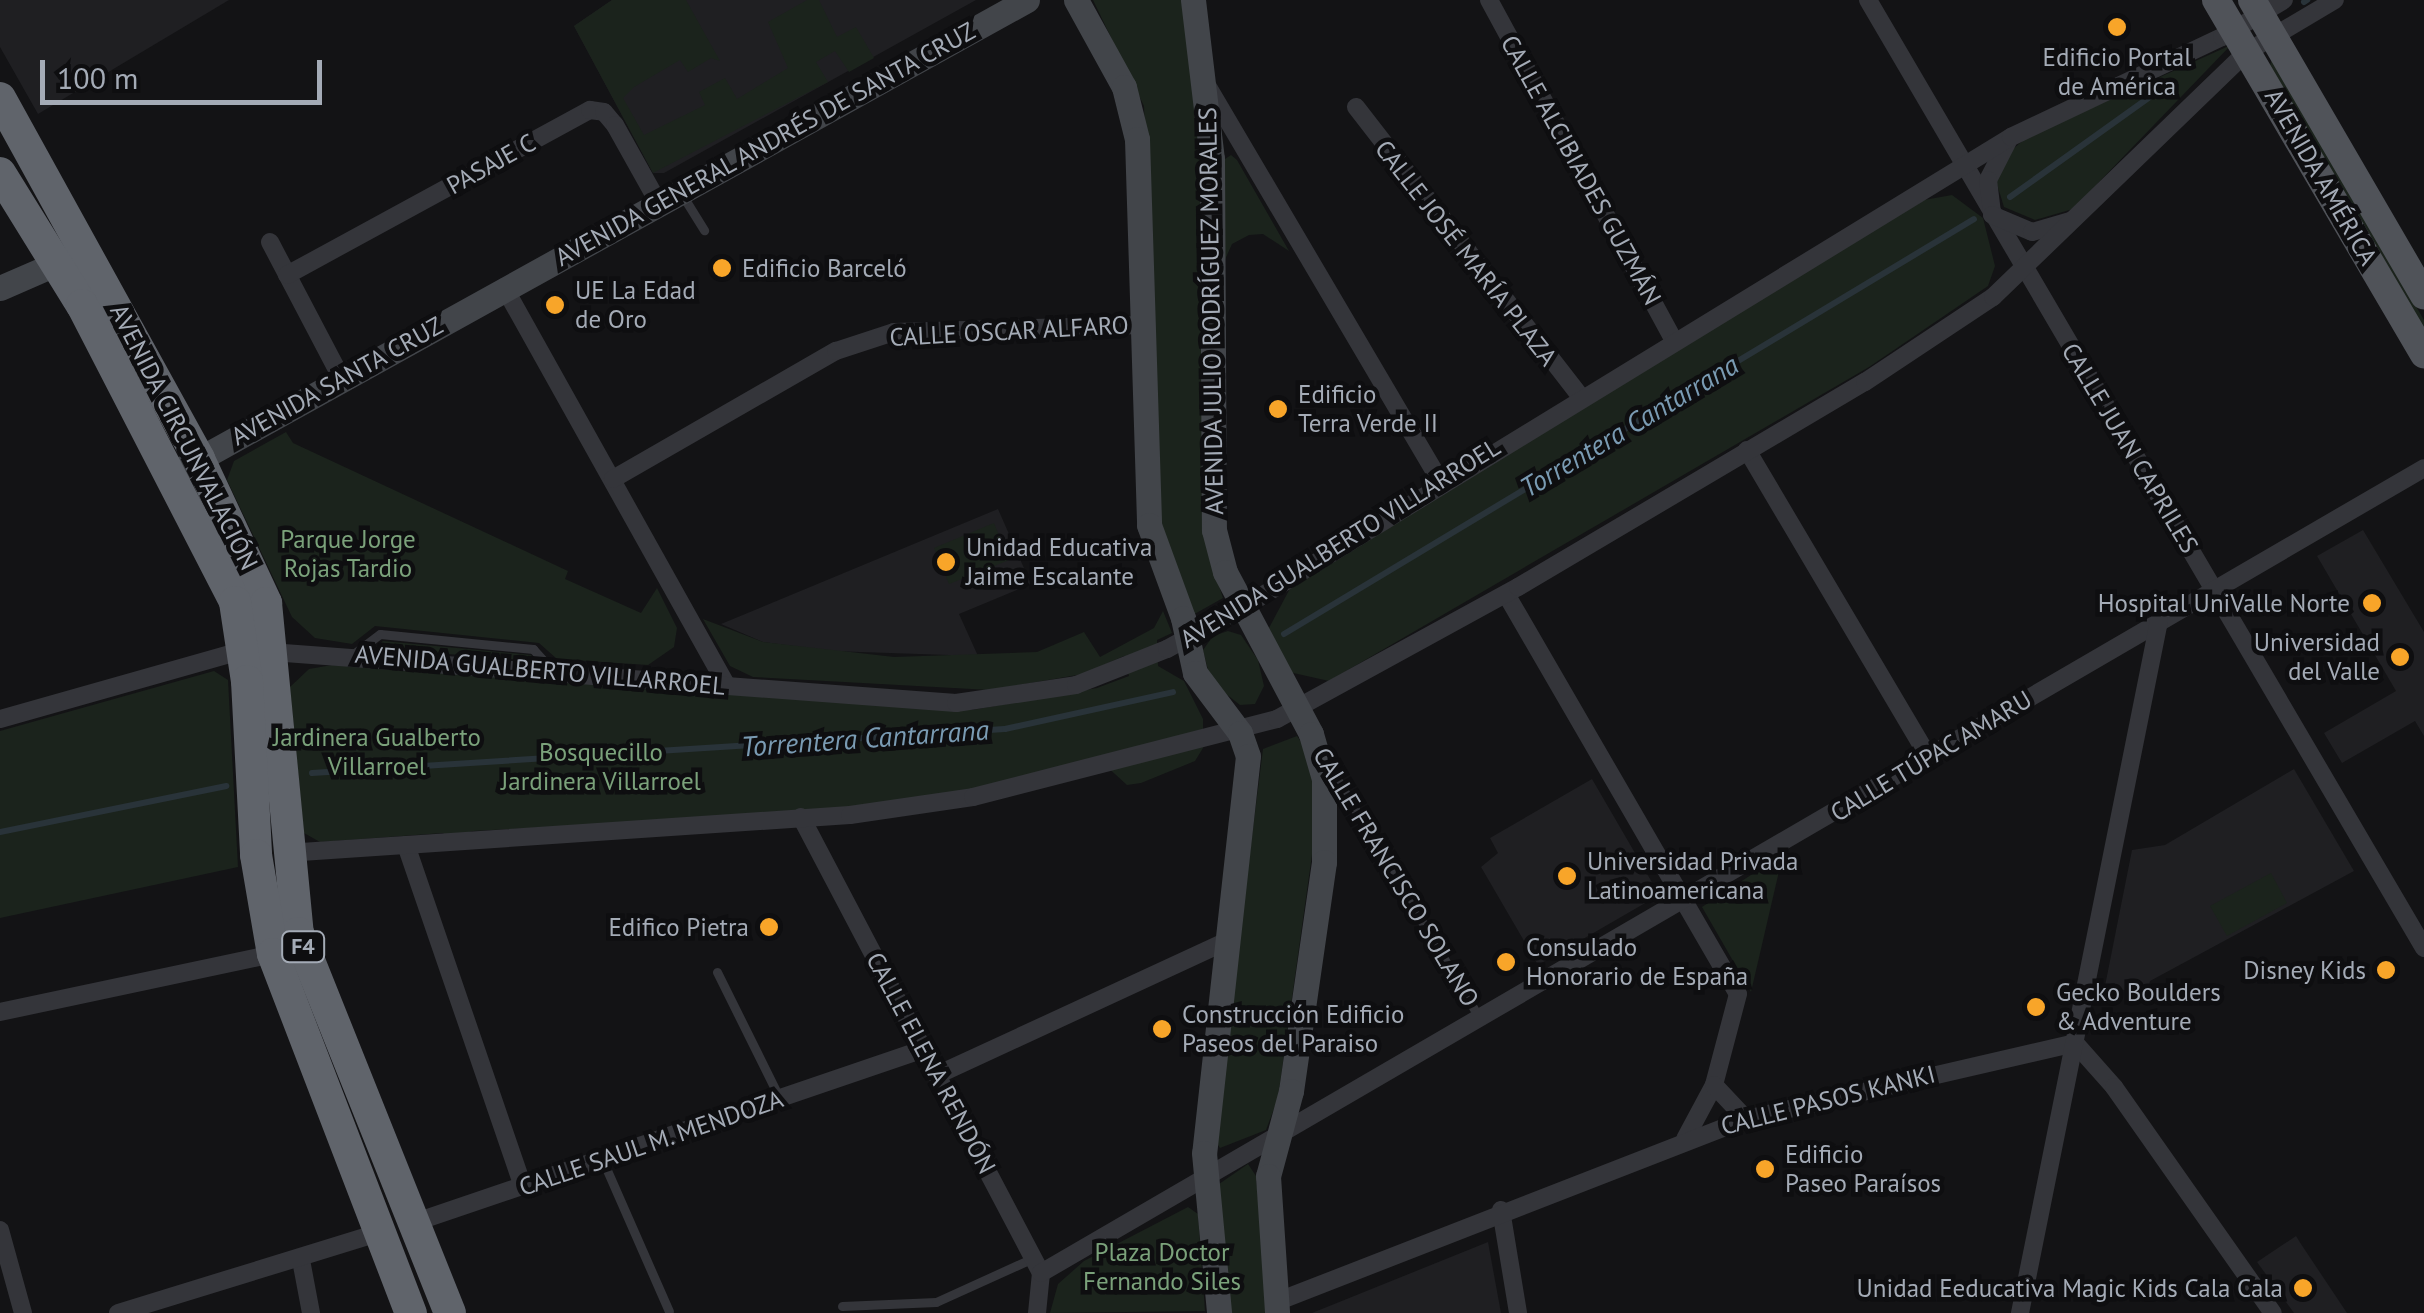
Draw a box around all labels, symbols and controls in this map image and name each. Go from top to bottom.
street label: AVENIDA GENERAL ANDRÉS DE SANTA CRUZ [548,15,982,273]
marker: Edificio Portal de América [2106,16,2128,38]
street label: CALLE ALCIBIADES GUZMÁN [1494,30,1668,310]
scale bar [45,40,328,102]
place label: Edificio Portal de América [2043,43,2191,102]
text: 100 m [57,58,138,97]
street label: AVENIDA AMÉRICA [2258,83,2384,271]
street label: AVENIDA JULIO RODRÍGUEZ MORALES [1192,106,1230,516]
street label: PASAJE C [442,127,540,201]
street label: CALLE JOSÉ MARÍA PLAZA [1368,134,1564,372]
place label: Edificio Barceló [742,253,907,283]
marker: Edificio Barceló [711,257,733,279]
place label: UE La Edad de Oro [575,276,696,335]
marker: UE La Edad de Oro [544,294,566,316]
street label: AVENIDA CIRCUNVALACIÓN [104,299,264,575]
street label: AVENIDA SANTA CRUZ [225,310,449,452]
street label: CALLE OSCAR ALFARO [888,310,1130,352]
street label: CALLE JUAN CAPRILES [2055,338,2205,558]
water label: Torrentera Cantarrana [1514,348,1744,504]
place label: Edificio Terra Verde II [1298,380,1439,439]
marker: Edificio Terra Verde II [1267,398,1289,420]
street label: AVENIDA GUALBERTO VILLARROEL [1174,431,1506,655]
park label: Parque Jorge Rojas Tardio [280,525,416,584]
place label: Unidad Educativa Jaime Escalante [966,533,1152,592]
marker: Unidad Educativa Jaime Escalante [935,551,957,573]
place label: Hospital UniValle Norte [2098,588,2350,618]
marker: Hospital UniValle Norte [2359,590,2385,616]
place label: Universidad del Valle [2254,628,2380,687]
street label: AVENIDA GUALBERTO VILLARROEL [353,639,727,701]
marker: Universidad del Valle [2389,646,2411,668]
street label: CALLE TÚPAC AMARU [1824,683,2038,829]
water label: Torrentera Cantarrana [740,713,990,763]
park label: Jardinera Gualberto Villarroel [273,723,481,782]
park label: Bosquecillo Jardinera Villarroel [501,738,701,797]
street label: CALLE FRANCISCO SOLANO [1307,742,1485,1012]
place label: Universidad Privada Latinoamericana [1587,847,1798,906]
marker: Universidad Privada Latinoamericana [1556,865,1578,887]
place label: Edifico Pietra [608,912,749,942]
marker: Edifico Pietra [758,916,780,938]
road number: F4 [280,930,326,964]
place label: Consulado Honorario de España [1526,933,1748,992]
street label: CALLE ELENA RENDÓN [860,947,1002,1179]
marker: Consulado Honorario de España [1495,951,1517,973]
place label: Disney Kids [2242,955,2366,985]
marker: Disney Kids [2375,959,2397,981]
place label: Gecko Boulders & Adventure [2056,978,2221,1037]
marker: Gecko Boulders & Adventure [2025,996,2047,1018]
place label: Construcción Edificio Paseos del Paraiso [1182,1000,1404,1059]
marker: Construcción Edificio Paseos del Paraiso [1151,1018,1173,1040]
street label: CALLE PASOS KANKI [1718,1059,1938,1141]
street label: CALLE SAUL M. MENDOZA [514,1083,788,1203]
place label: Edificio Paseo Paraísos [1785,1140,1941,1199]
marker: Edificio Paseo Paraísos [1754,1158,1776,1180]
park label: Plaza Doctor Fernando Siles [1083,1238,1241,1297]
place label: Unidad Eeducativa Magic Kids Cala Cala [1856,1273,2283,1303]
marker: Unidad Eeducativa Magic Kids Cala Cala [2292,1277,2314,1299]

